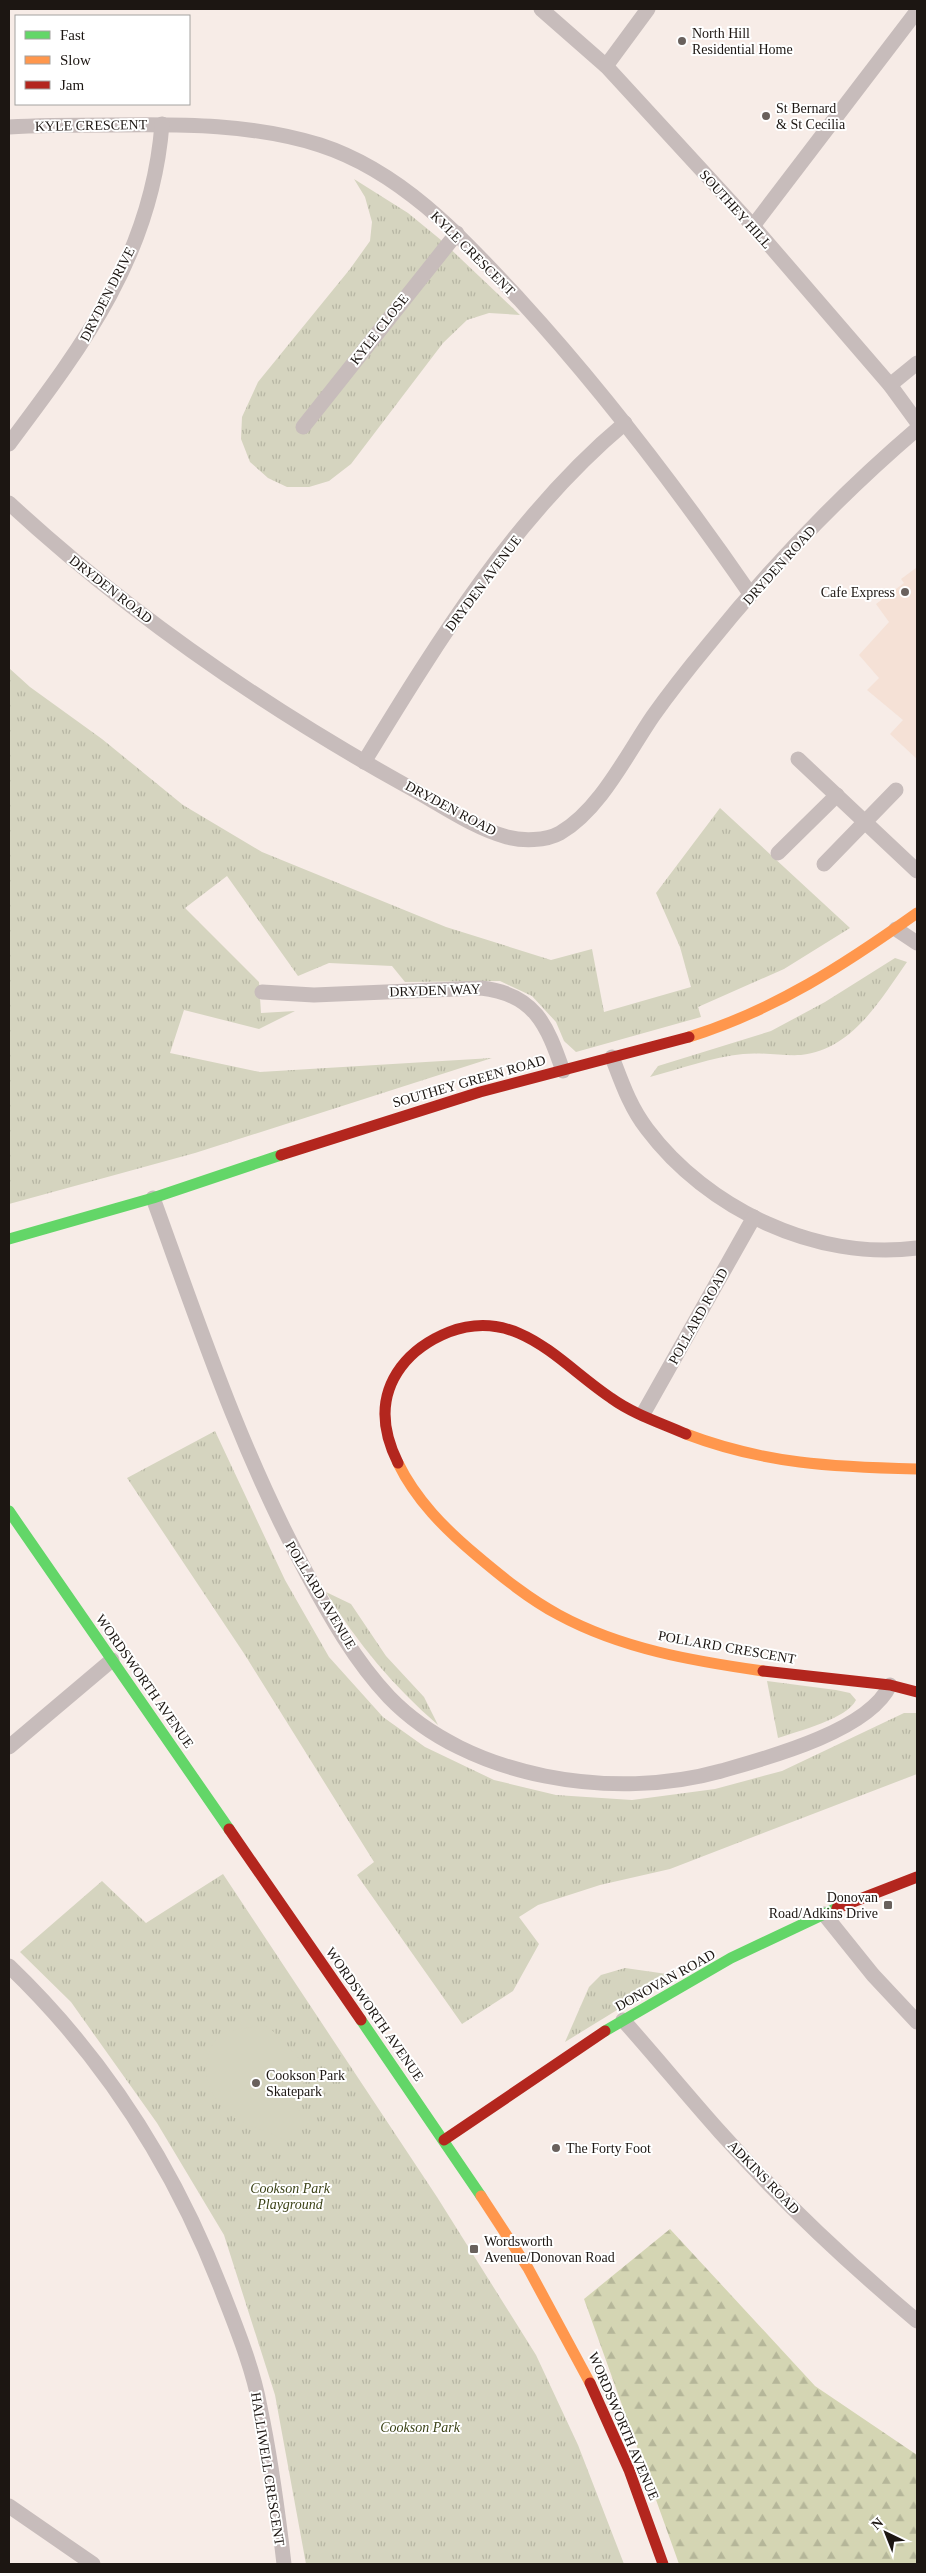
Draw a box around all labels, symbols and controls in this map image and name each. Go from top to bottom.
legend [15,15,190,105]
place label: North Hill Residential Home [692,26,793,57]
text: Fast [60,27,86,43]
marker: North Hill Residential Home [676,35,688,47]
text: Slow [60,52,91,68]
text: Jam [60,77,84,93]
place label: St Bernard & St Cecilia [776,101,846,132]
marker: St Bernard & St Cecilia [760,110,772,122]
street label: KYLE CRESCENT [35,117,148,134]
street label: SOUTHEY HILL [697,167,775,252]
street label: KYLE CRESCENT [428,208,518,299]
street label: DRYDEN DRIVE [77,245,138,344]
street label: KYLE CLOSE [347,291,412,367]
street label: DRYDEN ROAD [740,523,819,608]
street label: DRYDEN AVENUE [442,532,524,634]
street label: DRYDEN ROAD [66,552,155,626]
place label: Cafe Express [821,585,895,600]
marker: Cafe Express [899,586,911,598]
street label: DRYDEN ROAD [403,778,499,839]
street label: DRYDEN WAY [389,981,481,1000]
street label: SOUTHEY GREEN ROAD [391,1052,547,1110]
street label: POLLARD ROAD [666,1265,731,1367]
street label: POLLARD AVENUE [282,1539,359,1652]
street label: WORDSWORTH AVENUE [93,1612,196,1751]
street label: POLLARD CRESCENT [657,1628,797,1667]
place label: Donovan Road/Adkins Drive [769,1890,878,1921]
marker: Donovan Road/Adkins Drive [882,1899,894,1911]
street label: WORDSWORTH AVENUE [323,1945,426,2084]
street label: DONOVAN ROAD [613,1947,718,2014]
place label: Cookson Park Skatepark [266,2068,345,2099]
marker: Cookson Park Skatepark [250,2077,262,2089]
street label: ADKINS ROAD [725,2138,802,2217]
place label: The Forty Foot [566,2141,651,2156]
marker: The Forty Foot [550,2142,562,2154]
park label: Cookson Park Playground [250,2181,331,2212]
place label: Wordsworth Avenue/Donovan Road [484,2234,615,2265]
marker: Wordsworth Avenue/Donovan Road [468,2243,480,2255]
street label: WORDSWORTH AVENUE [585,2350,662,2503]
street label: HALLIWELL CRESCENT [248,2391,287,2547]
park label: Cookson Park [380,2420,461,2435]
north arrow [861,2508,911,2558]
text: N [869,2515,886,2533]

